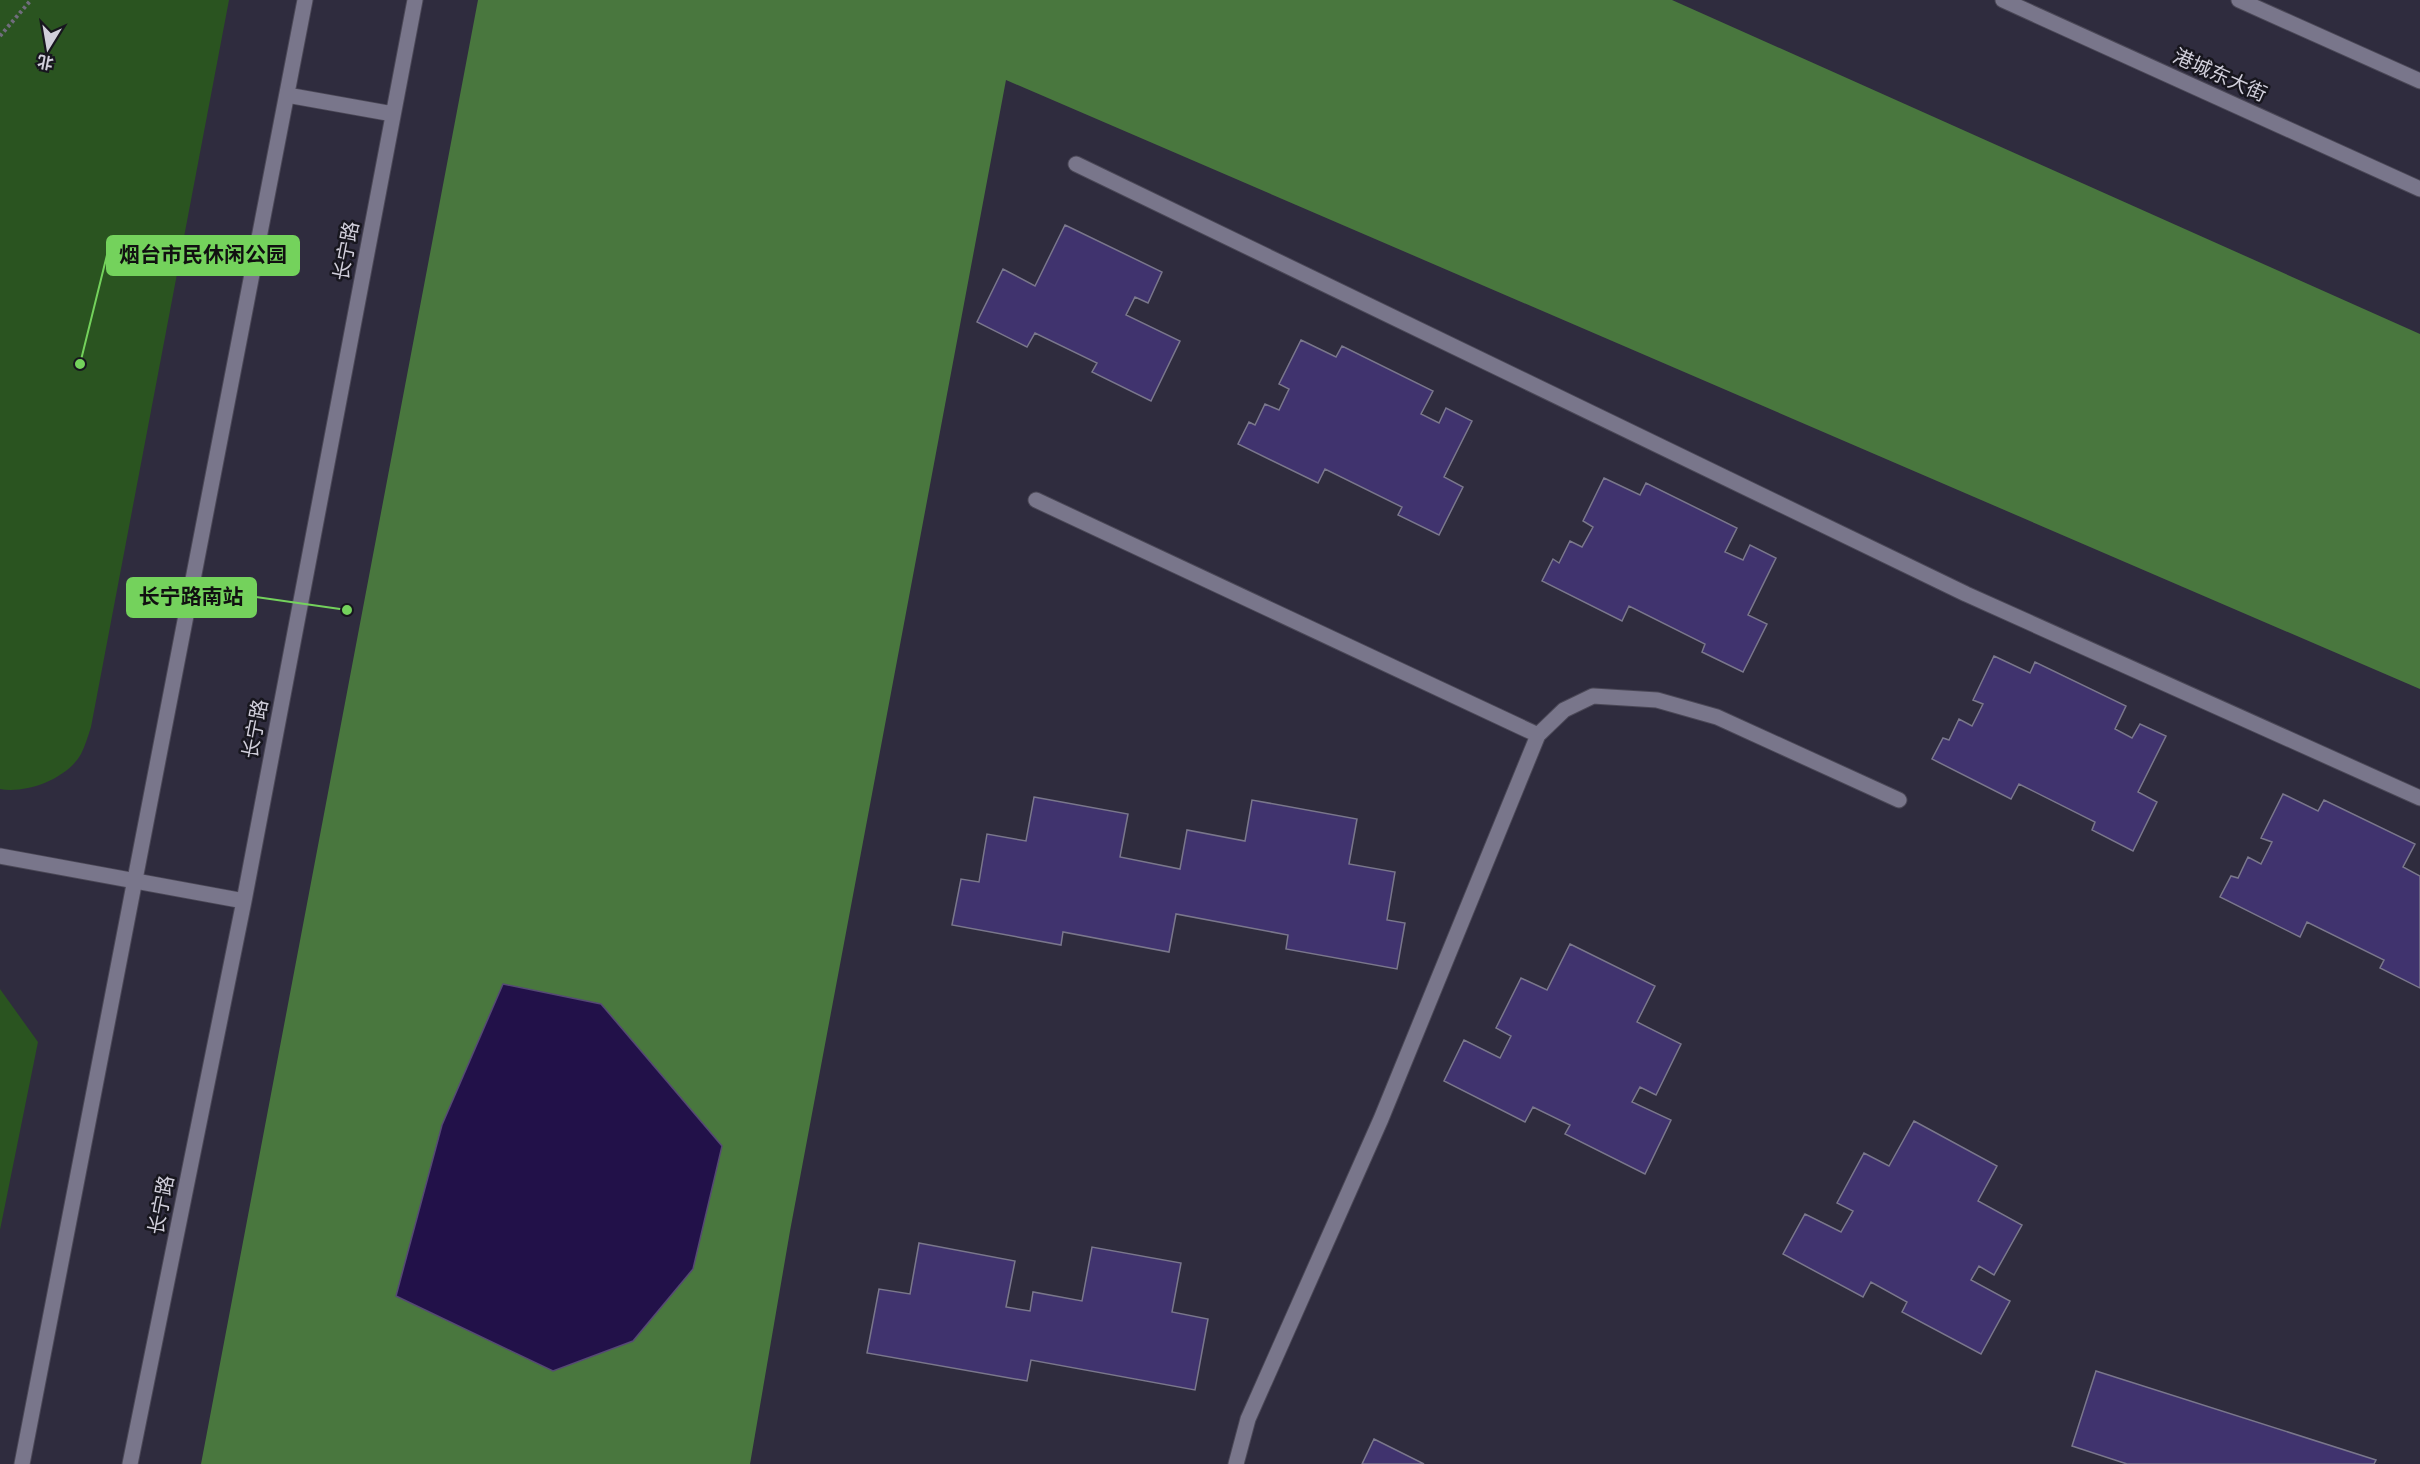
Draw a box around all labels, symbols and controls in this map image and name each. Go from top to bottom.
north arrow [18,18,78,78]
street label: 港城东大街 [2169,43,2271,107]
text: 北 [35,50,55,74]
street label: 长宁路 [328,219,364,283]
callout: 烟台市民休闲公园 [107,236,299,275]
text: 烟台市民休闲公园 [119,241,287,268]
callout: 长宁路南站 [127,578,256,617]
text: 长宁路南站 [139,583,244,610]
street label: 长宁路 [237,697,273,761]
street label: 长宁路 [143,1173,179,1237]

